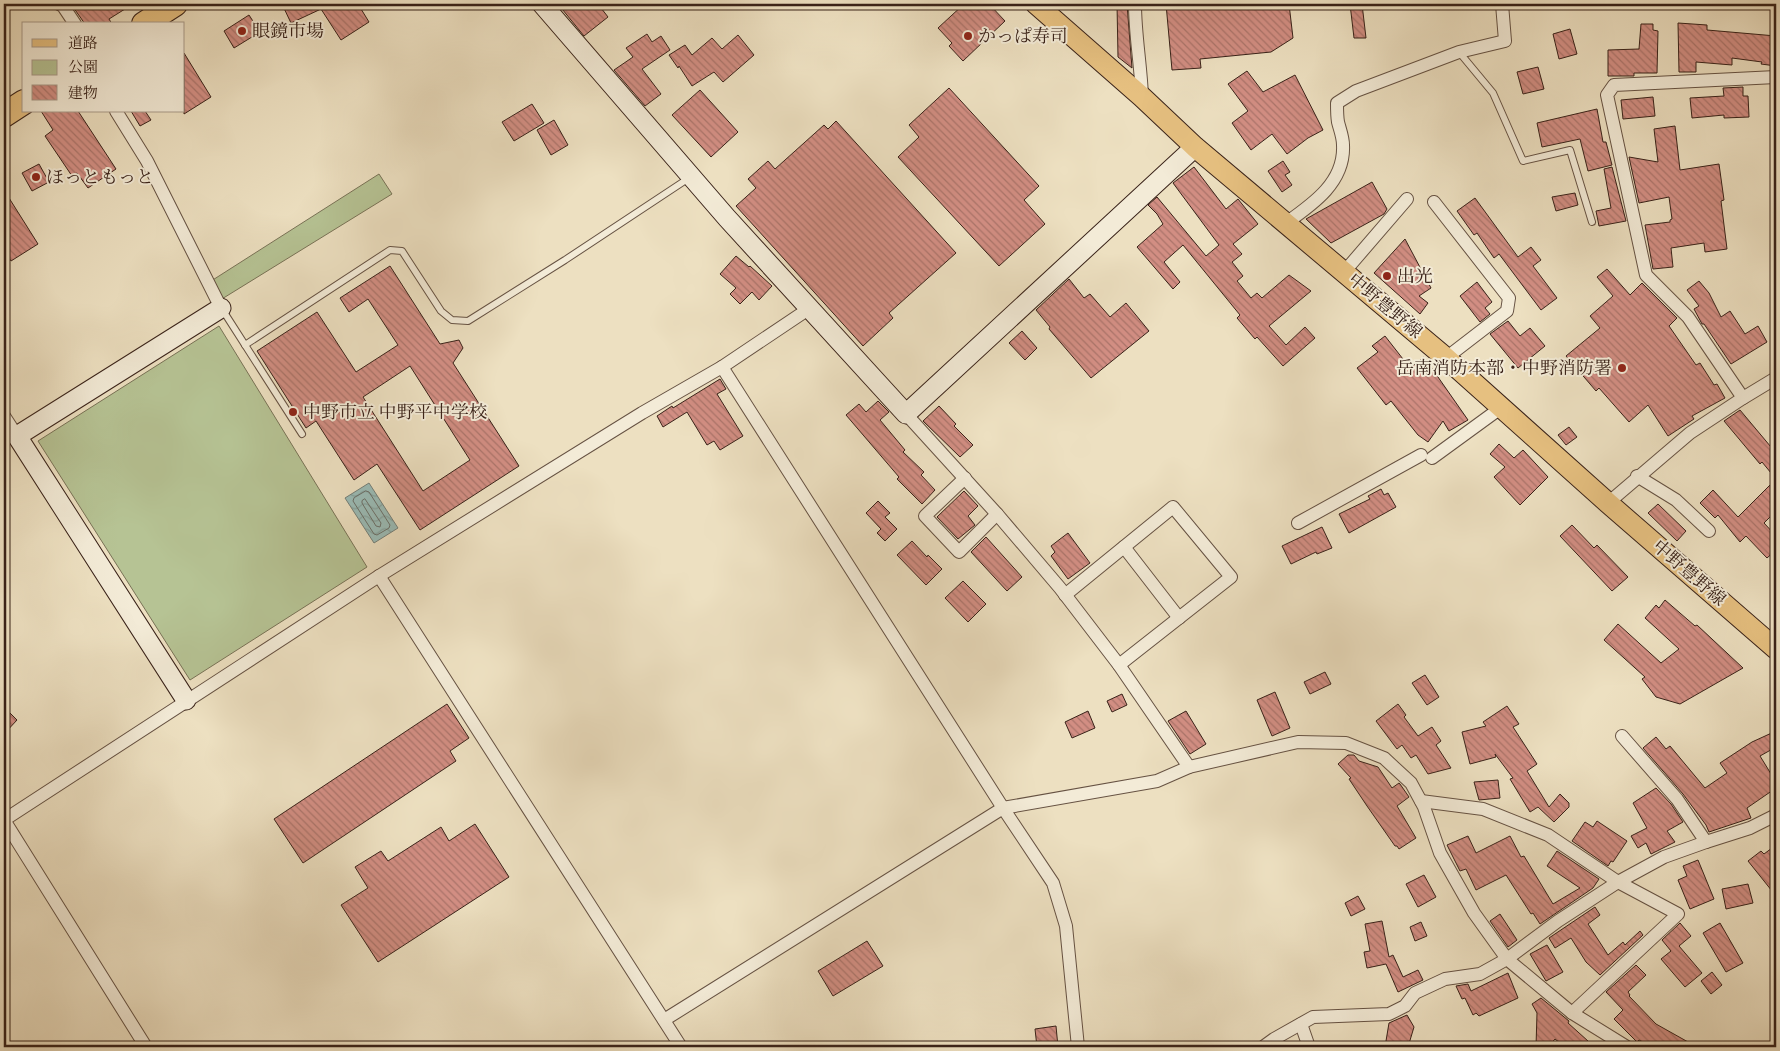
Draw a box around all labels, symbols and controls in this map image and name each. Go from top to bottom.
place label: 眼鏡市場 [252,20,324,43]
legend [22,22,185,112]
marker: 眼鏡市場 [236,25,248,37]
place label: かっぱ寿司 [978,25,1068,48]
marker: かっぱ寿司 [962,30,974,42]
text: 道路 [68,34,98,53]
text: 公園 [68,58,98,77]
text: 建物 [68,84,98,103]
place label: ほっともっと [46,166,154,189]
marker: ほっともっと [30,171,42,183]
place label: 出光 [1397,265,1433,288]
street label: 中野豊野線 [1343,268,1427,344]
marker: 出光 [1381,270,1393,282]
place label: 岳南消防本部・中野消防署 [1396,357,1612,380]
marker: 岳南消防本部・中野消防署 [1616,362,1628,374]
place label: 中野市立 中野平中学校 [303,401,487,424]
marker: 中野市立 中野平中学校 [287,406,299,418]
street label: 中野豊野線 [1647,535,1731,611]

